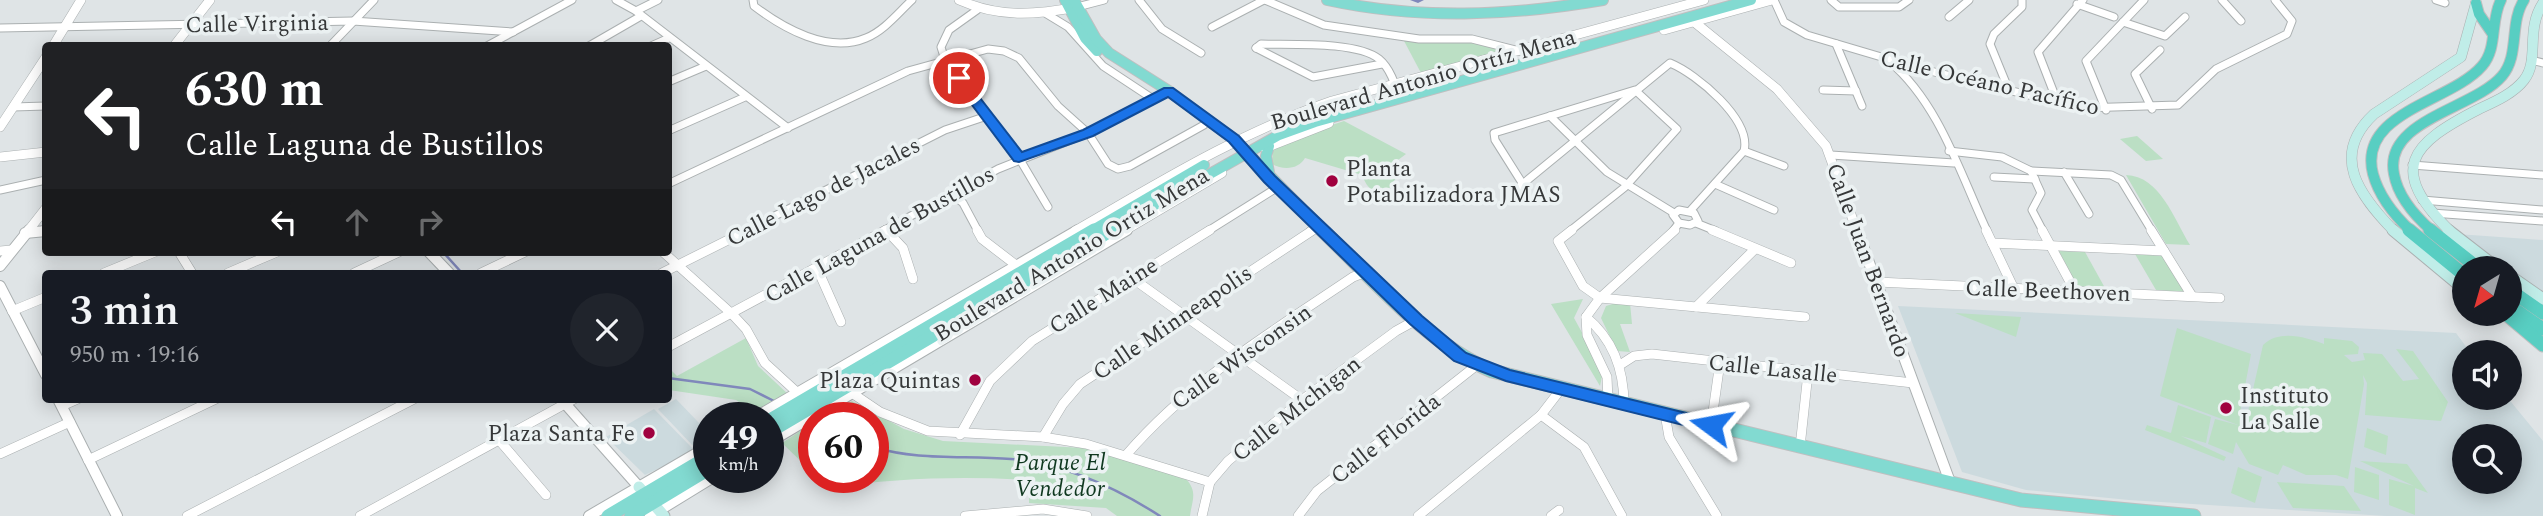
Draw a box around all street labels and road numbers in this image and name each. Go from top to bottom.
street label: Calle Virginia [185,6,329,43]
street label: Boulevard Antonio Ortíz Mena [1267,20,1580,141]
street label: Calle Océano Pacífico [1877,41,2103,126]
street label: Calle Lago de Jacales [721,128,927,256]
street label: Calle Laguna de Bustillos [758,157,1001,313]
street label: Calle Juan Bernardo [1816,158,1919,363]
street label: Boulevard Antonio Ortiz Mena [927,159,1216,352]
street label: Calle Maine [1042,249,1165,344]
street label: Calle Minneapolis [1086,257,1260,390]
street label: Calle Beethoven [1965,271,2131,312]
street label: Calle Wisconsin [1164,296,1320,419]
street label: Calle Lasalle [1706,345,1839,394]
street label: Calle Míchigan [1225,347,1369,471]
street label: Calle Florida [1323,385,1449,493]

